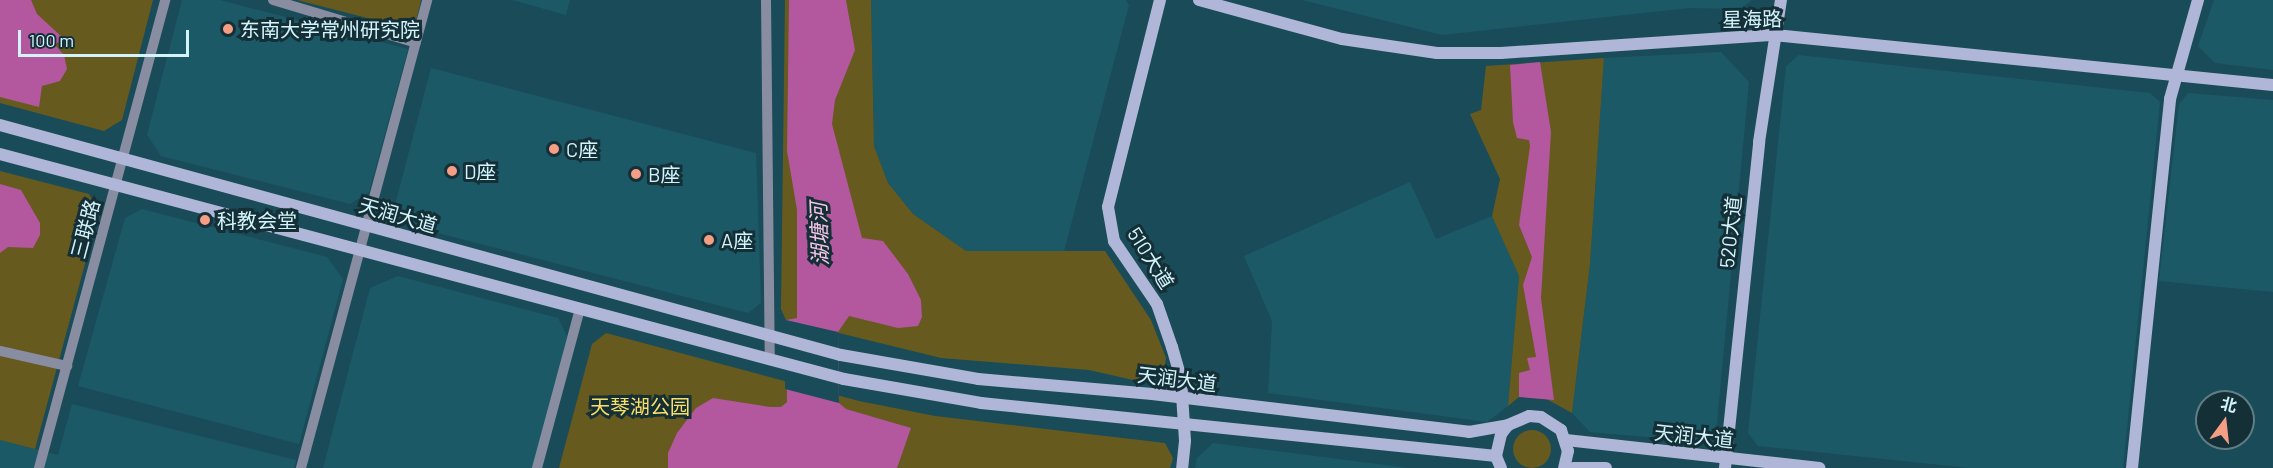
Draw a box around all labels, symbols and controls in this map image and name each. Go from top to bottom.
street label: 星海路 [1722,6,1782,32]
place label: 东南大学常州研究院 [240,17,420,41]
scale bar [21,18,192,56]
marker: 东南大学常州研究院 [221,22,235,36]
text: 100 m [29,29,74,51]
place label: C座 [566,137,598,161]
marker: C座 [547,142,561,156]
place label: D座 [464,159,496,183]
place label: B座 [648,162,681,186]
marker: D座 [445,164,459,178]
marker: B座 [629,167,643,181]
street label: 天润大道 [356,192,440,238]
street label: 520大道 [1714,195,1746,269]
street label: 三联路 [66,197,104,261]
water label: 湖塘河 [805,202,833,266]
place label: 科教会堂 [217,208,297,232]
marker: 科教会堂 [198,213,212,227]
street label: 510大道 [1123,223,1179,293]
place label: A座 [721,228,753,252]
marker: A座 [702,233,716,247]
street label: 天润大道 [1136,362,1218,396]
north arrow [2195,390,2255,450]
text: 北 [2219,393,2239,415]
park label: 天琴湖公园 [590,394,690,418]
street label: 天润大道 [1653,420,1735,452]

